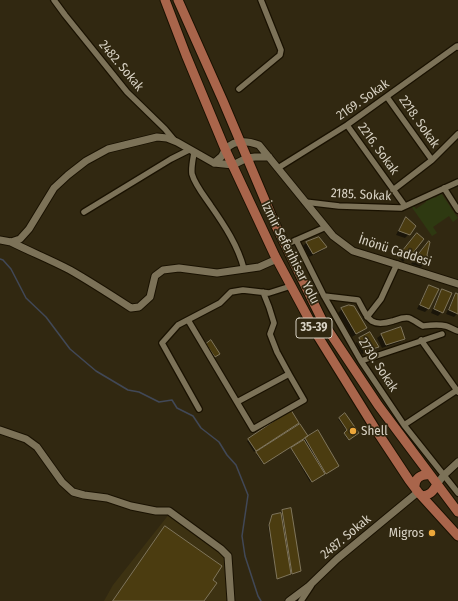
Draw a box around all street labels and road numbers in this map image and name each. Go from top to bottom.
street label: 2482. Sokak [95,38,147,94]
street label: 2169. Sokak [334,76,392,124]
street label: 2218. Sokak [395,93,443,151]
street label: 2216. Sokak [354,120,402,178]
street label: 2185. Sokak [330,186,392,204]
street label: İzmir Seferihisar Yolu [257,199,323,307]
street label: İnönü Caddesi [357,232,433,270]
road number: 35-39 [296,318,332,338]
street label: 2730. Sokak [355,335,401,395]
street label: 2487. Sokak [318,512,374,562]

